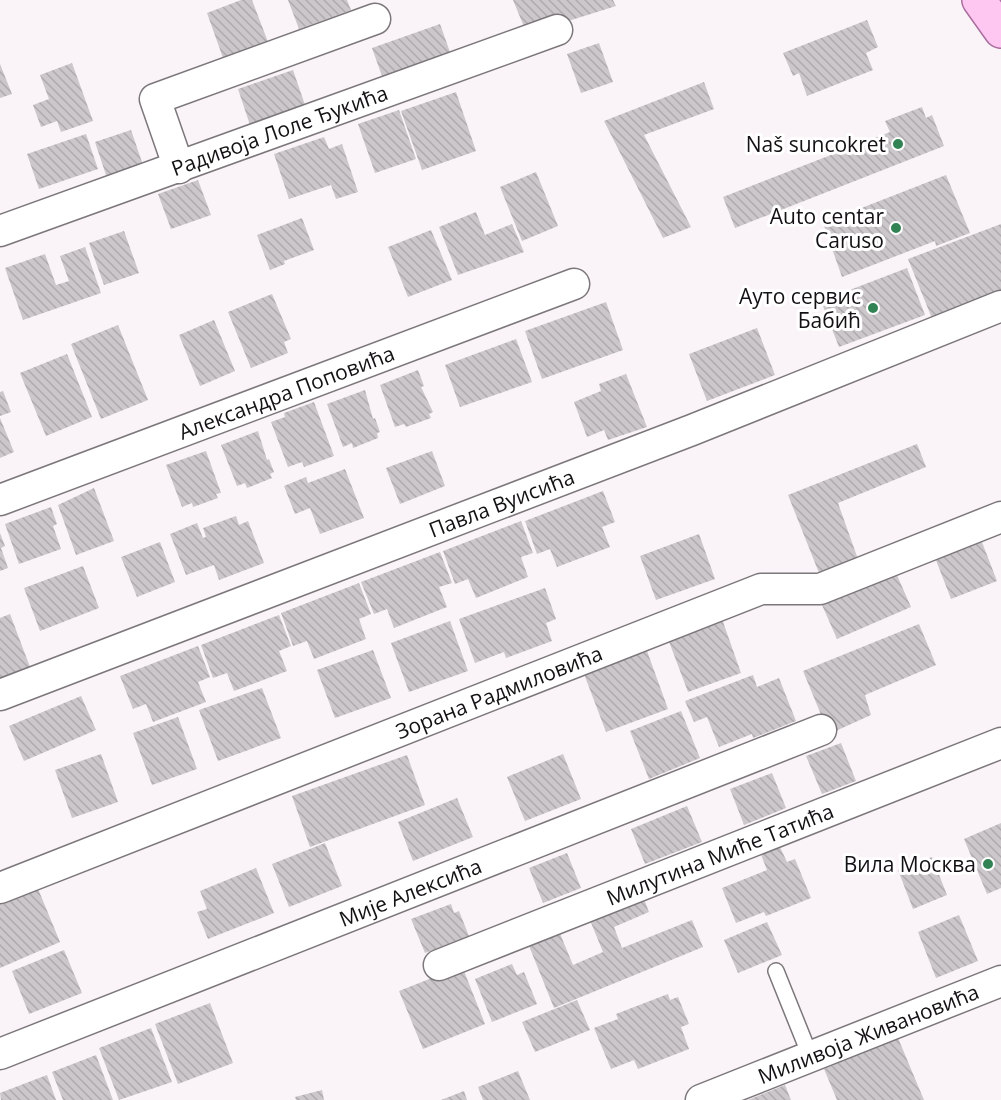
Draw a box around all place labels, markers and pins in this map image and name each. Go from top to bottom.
place label: Naš suncokret [746,130,886,158]
marker: Naš suncokret [891,137,905,151]
place label: Auto centar Caruso [770,202,884,254]
marker: Auto centar Caruso [889,221,903,235]
place label: Ауто сервис Бабић [739,282,861,334]
marker: Ауто сервис Бабић [866,301,880,315]
place label: Вила Москва [844,850,976,878]
marker: Вила Москва [981,857,995,871]

